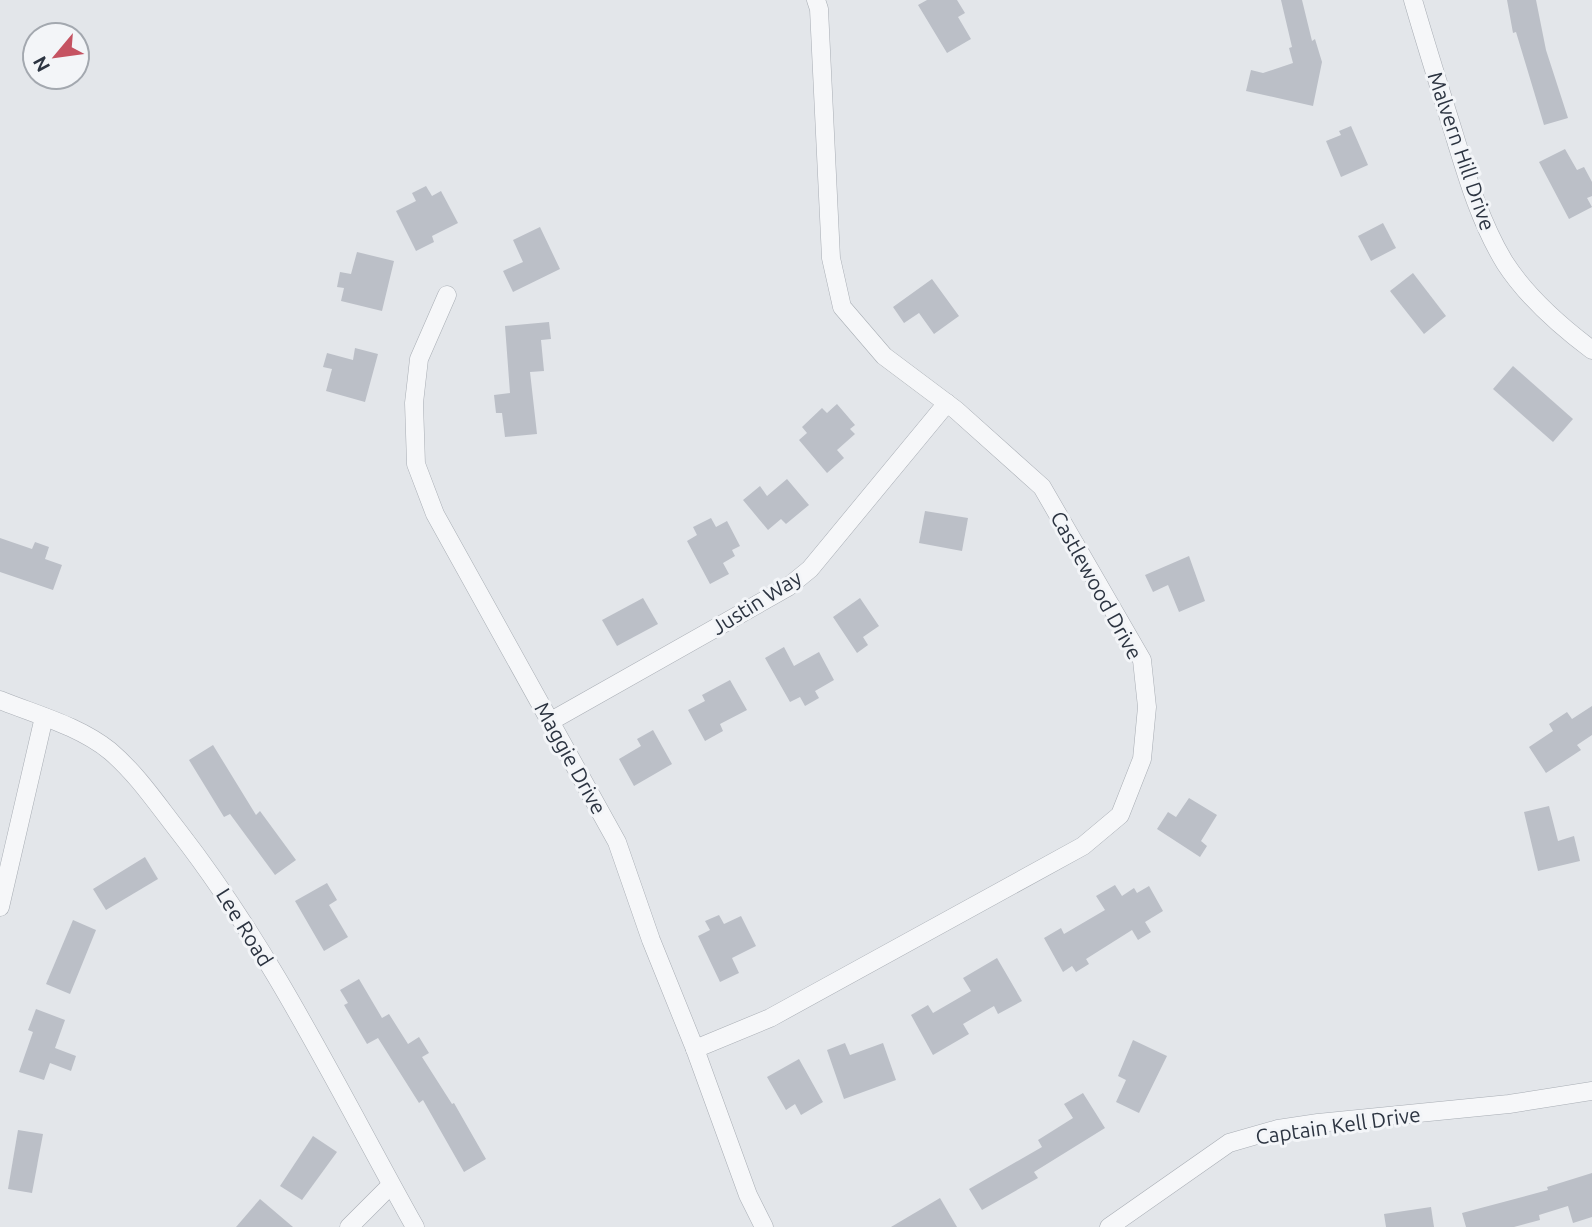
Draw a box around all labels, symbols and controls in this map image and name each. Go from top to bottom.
north arrow [21,21,91,91]
text: N [28,53,54,76]
street label: Malvern Hill Drive [1424,68,1500,234]
street label: Castlewood Drive [1046,507,1148,663]
street label: Justin Way [707,565,805,639]
street label: Maggie Drive [530,698,612,818]
street label: Lee Road [212,884,278,970]
street label: Captain Kell Drive [1254,1102,1422,1148]

